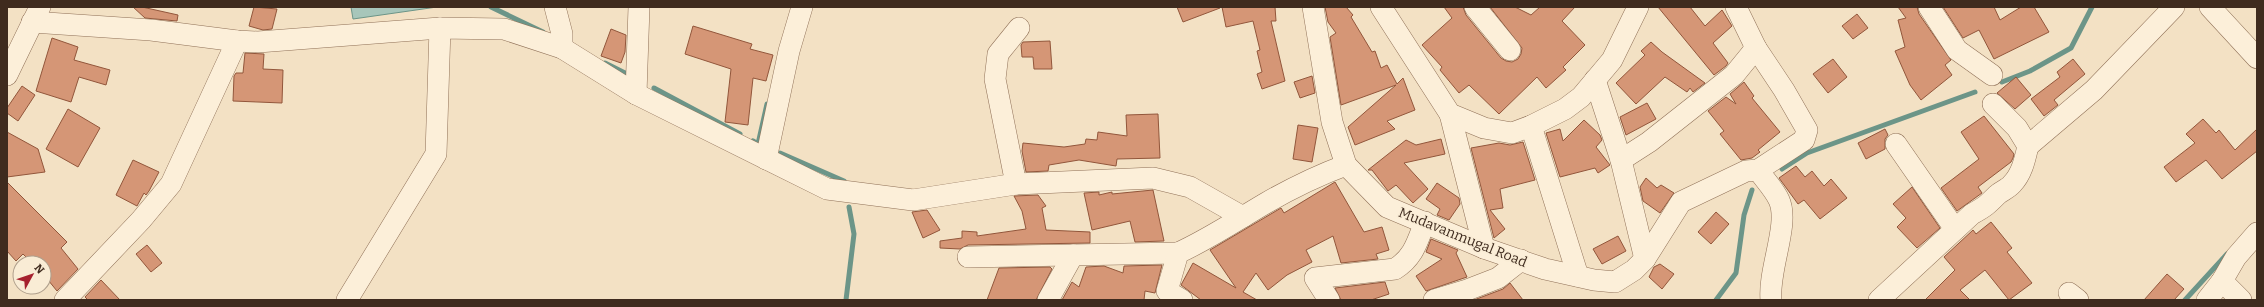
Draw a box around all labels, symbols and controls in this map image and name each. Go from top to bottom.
street label: Mudavanmugal Road [1396,204,1530,271]
north arrow [12,255,52,295]
text: N [32,261,47,277]

